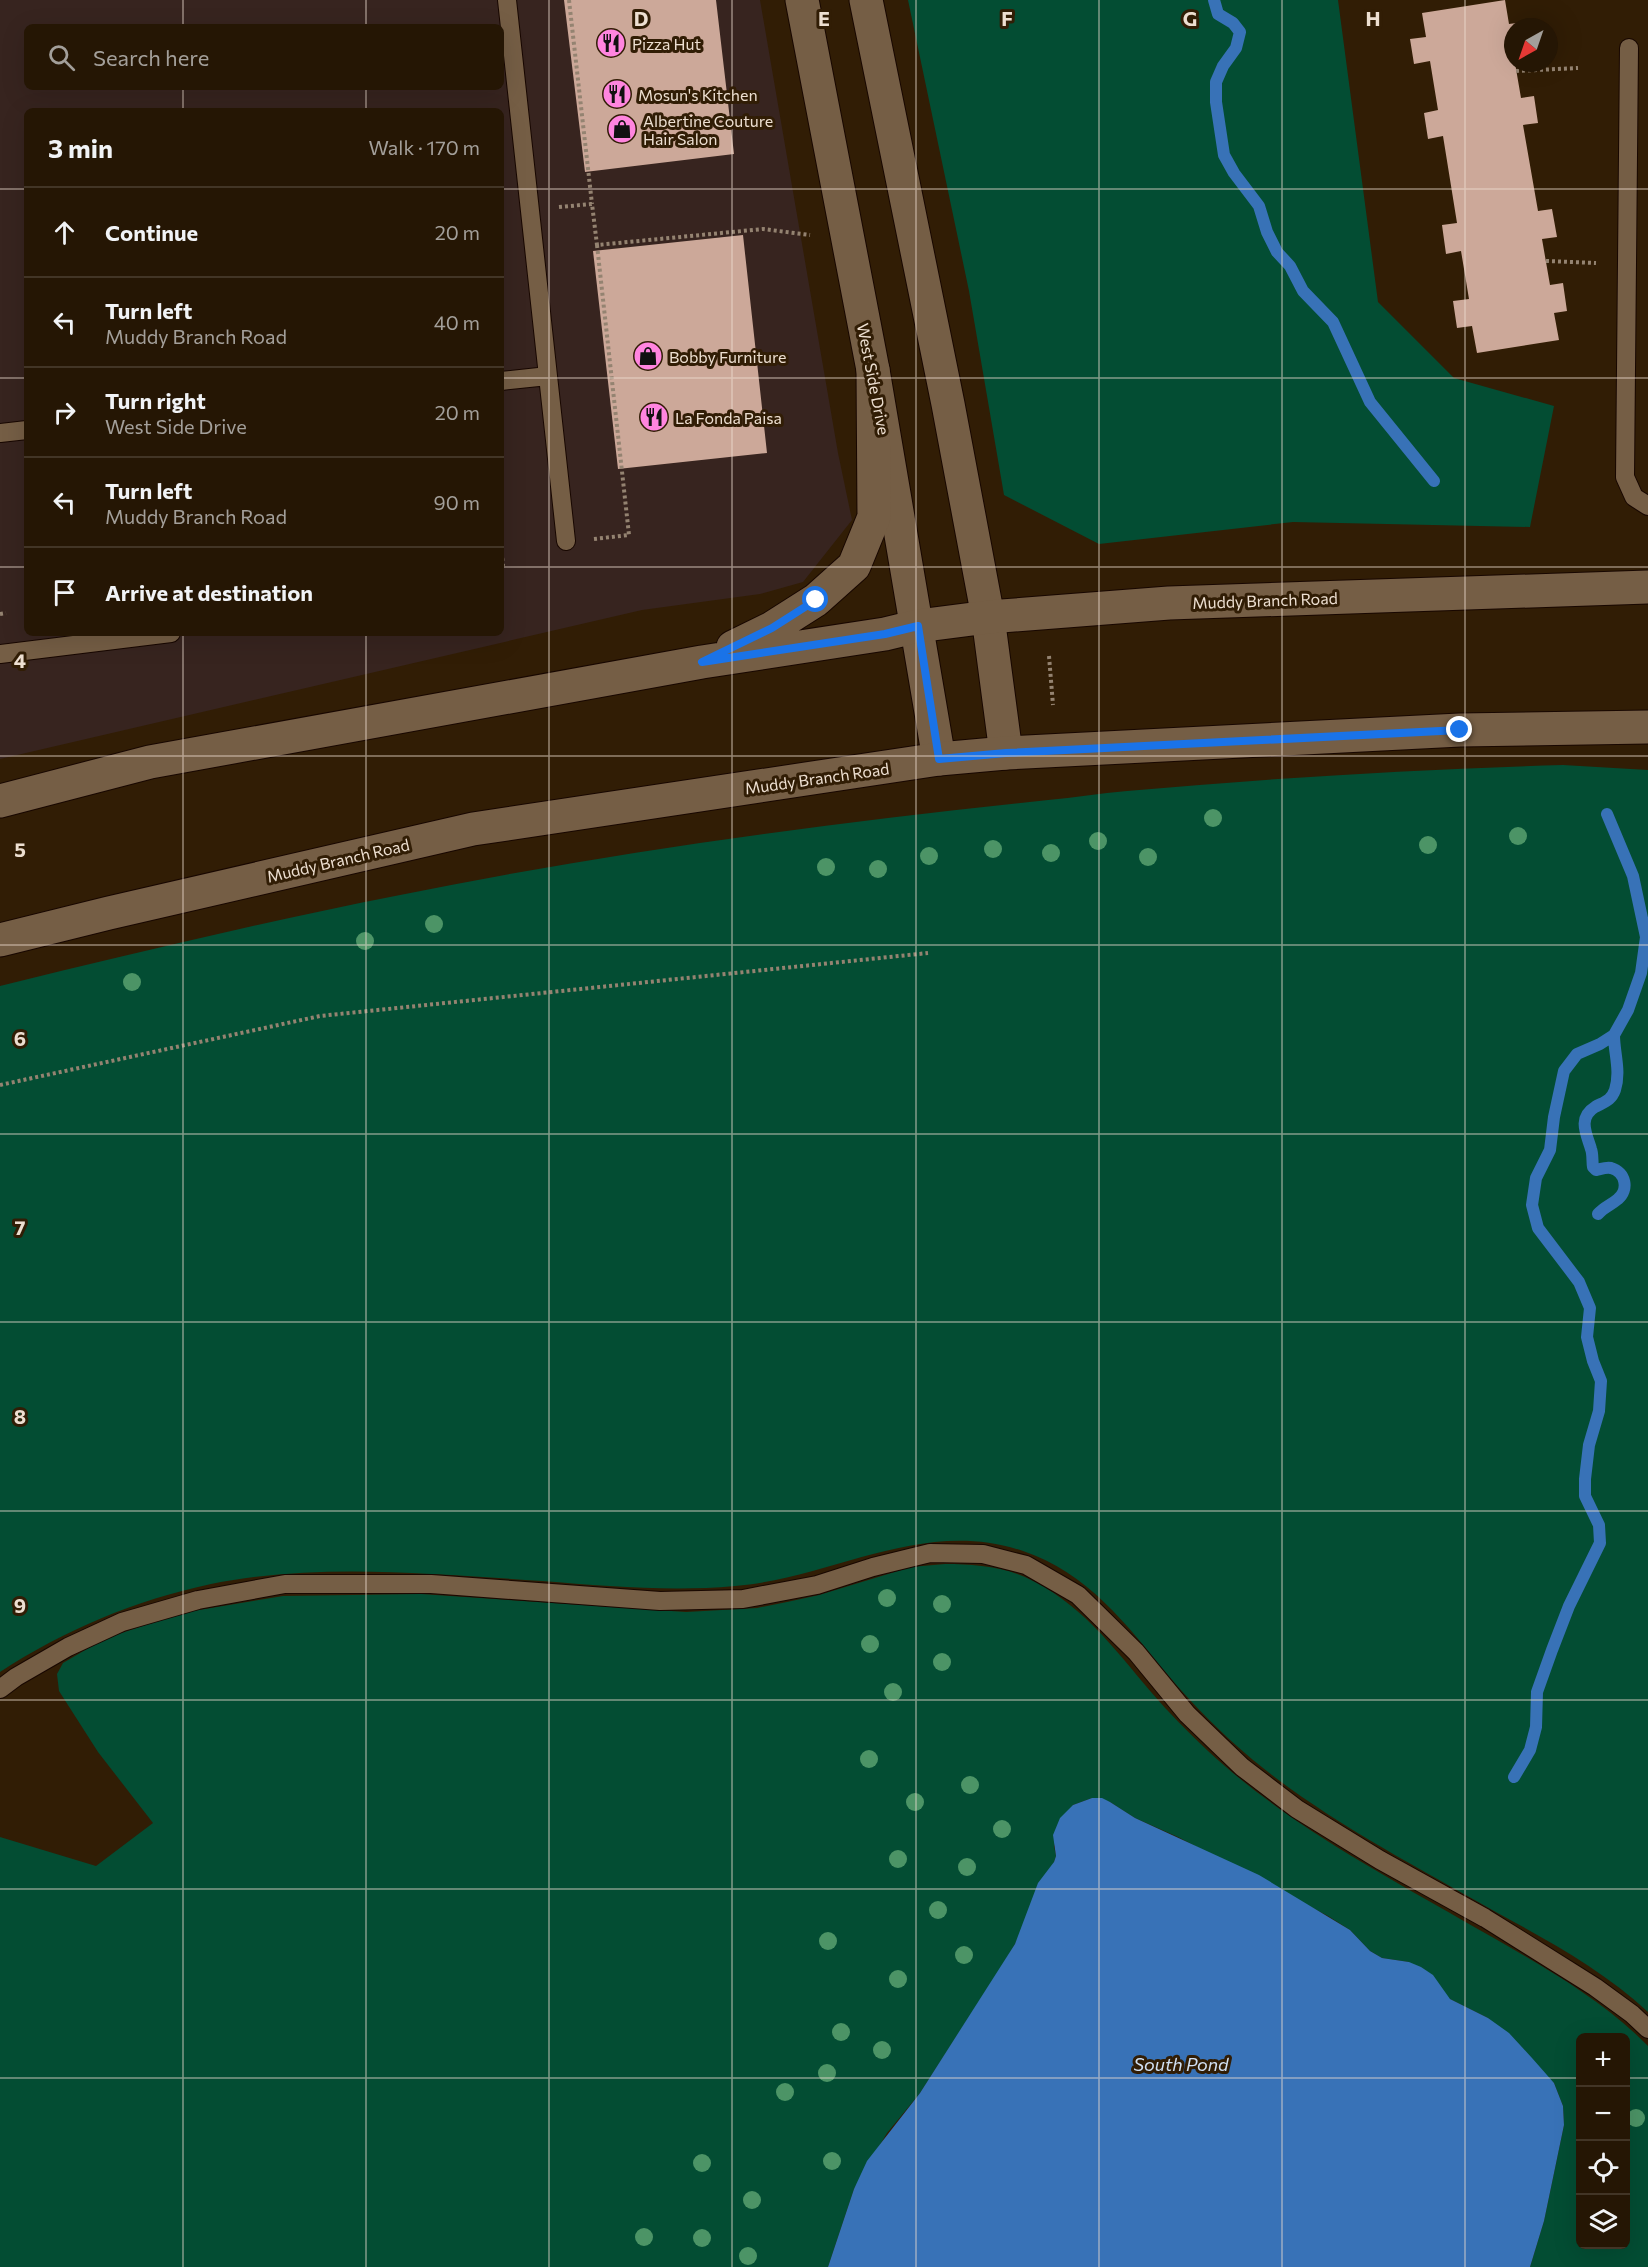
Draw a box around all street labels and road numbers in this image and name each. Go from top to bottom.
street label: West Side Drive [854,322,894,436]
street label: Muddy Branch Road [1192,588,1338,612]
street label: Muddy Branch Road [744,758,890,798]
street label: Muddy Branch Road [265,834,411,886]

